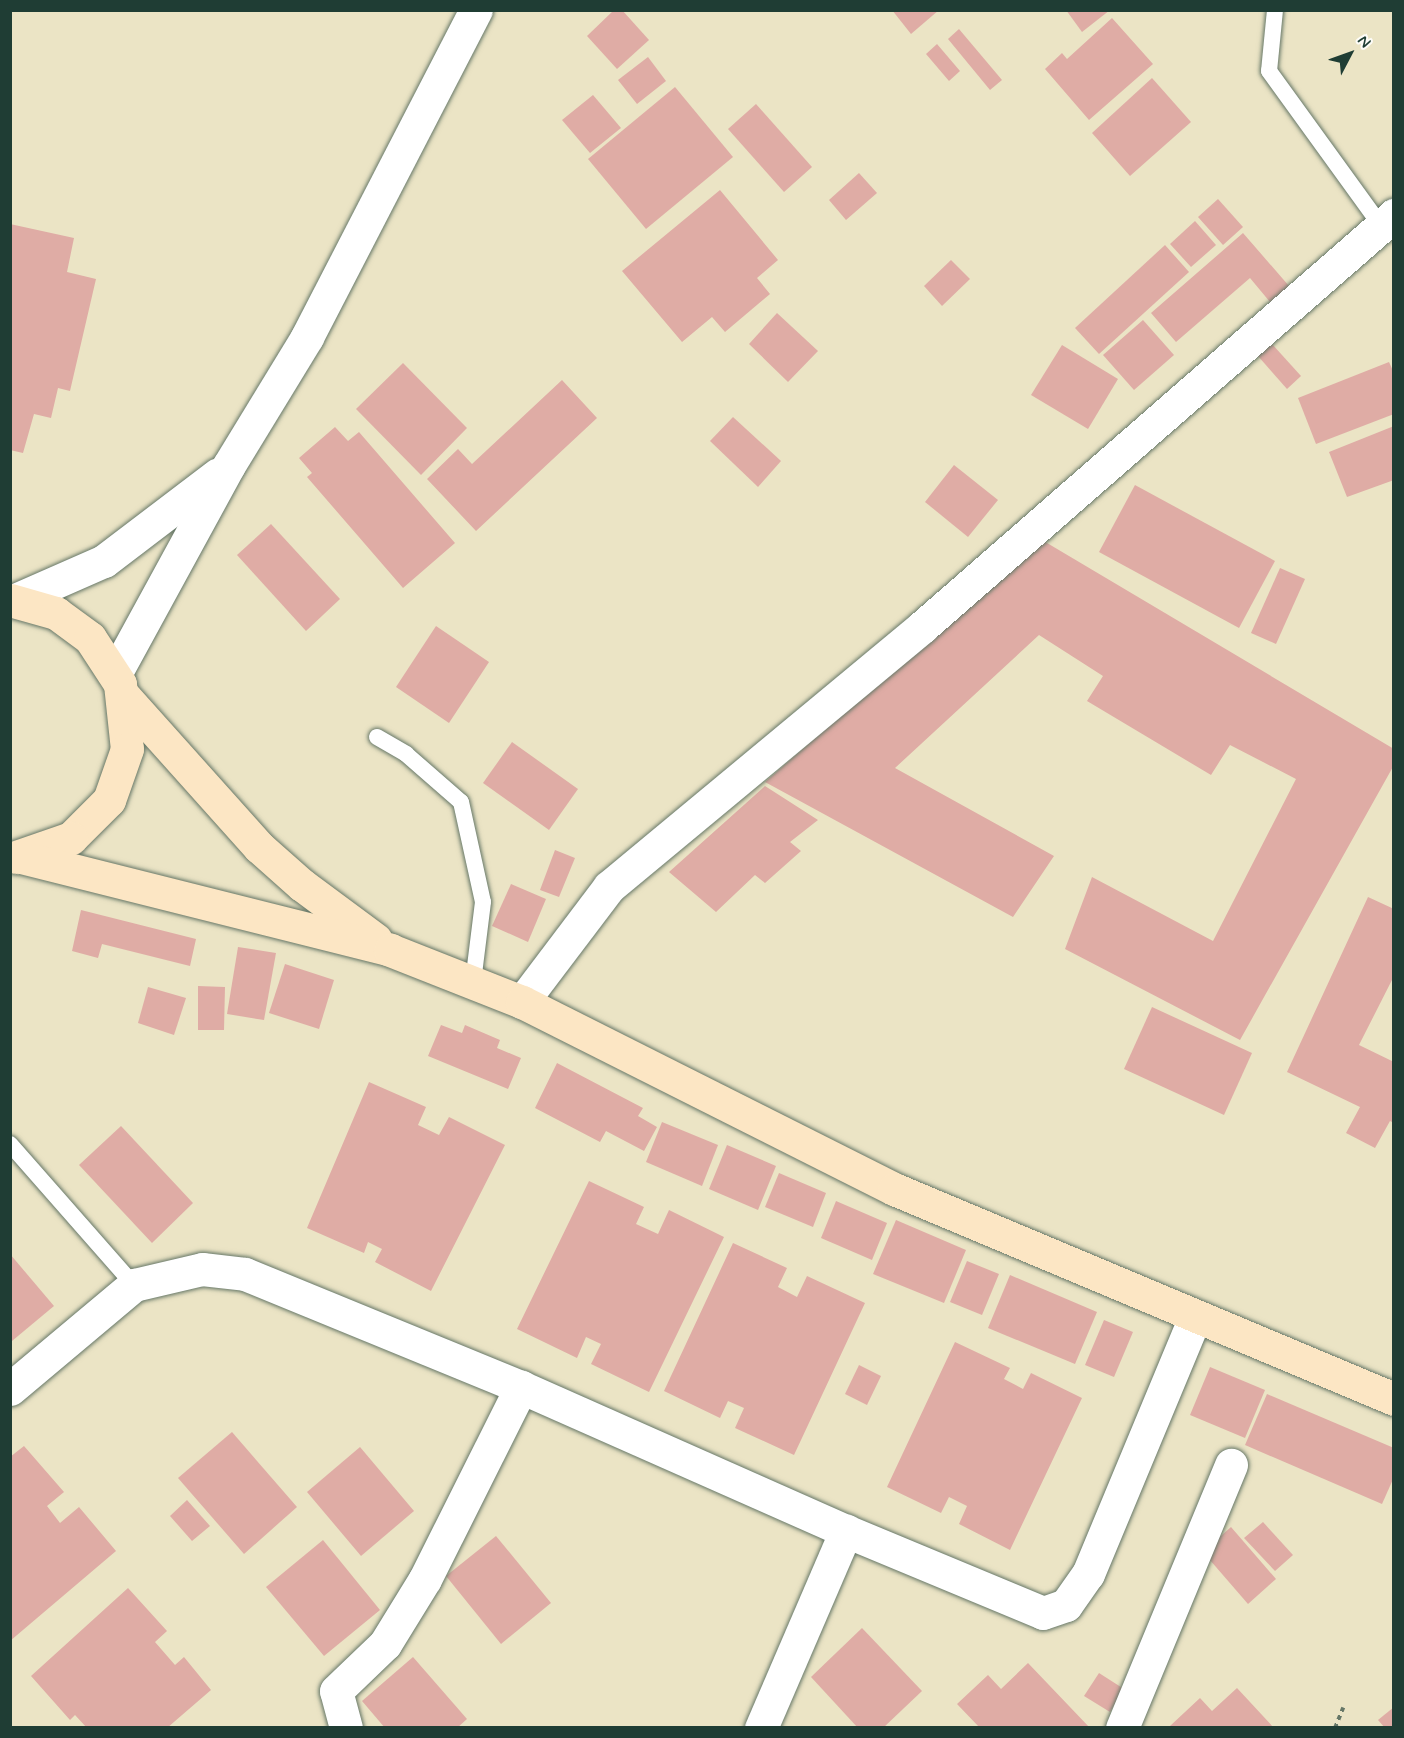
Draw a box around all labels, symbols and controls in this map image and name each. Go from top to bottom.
north arrow [1320,24,1380,84]
text: N [1353,31,1375,53]

